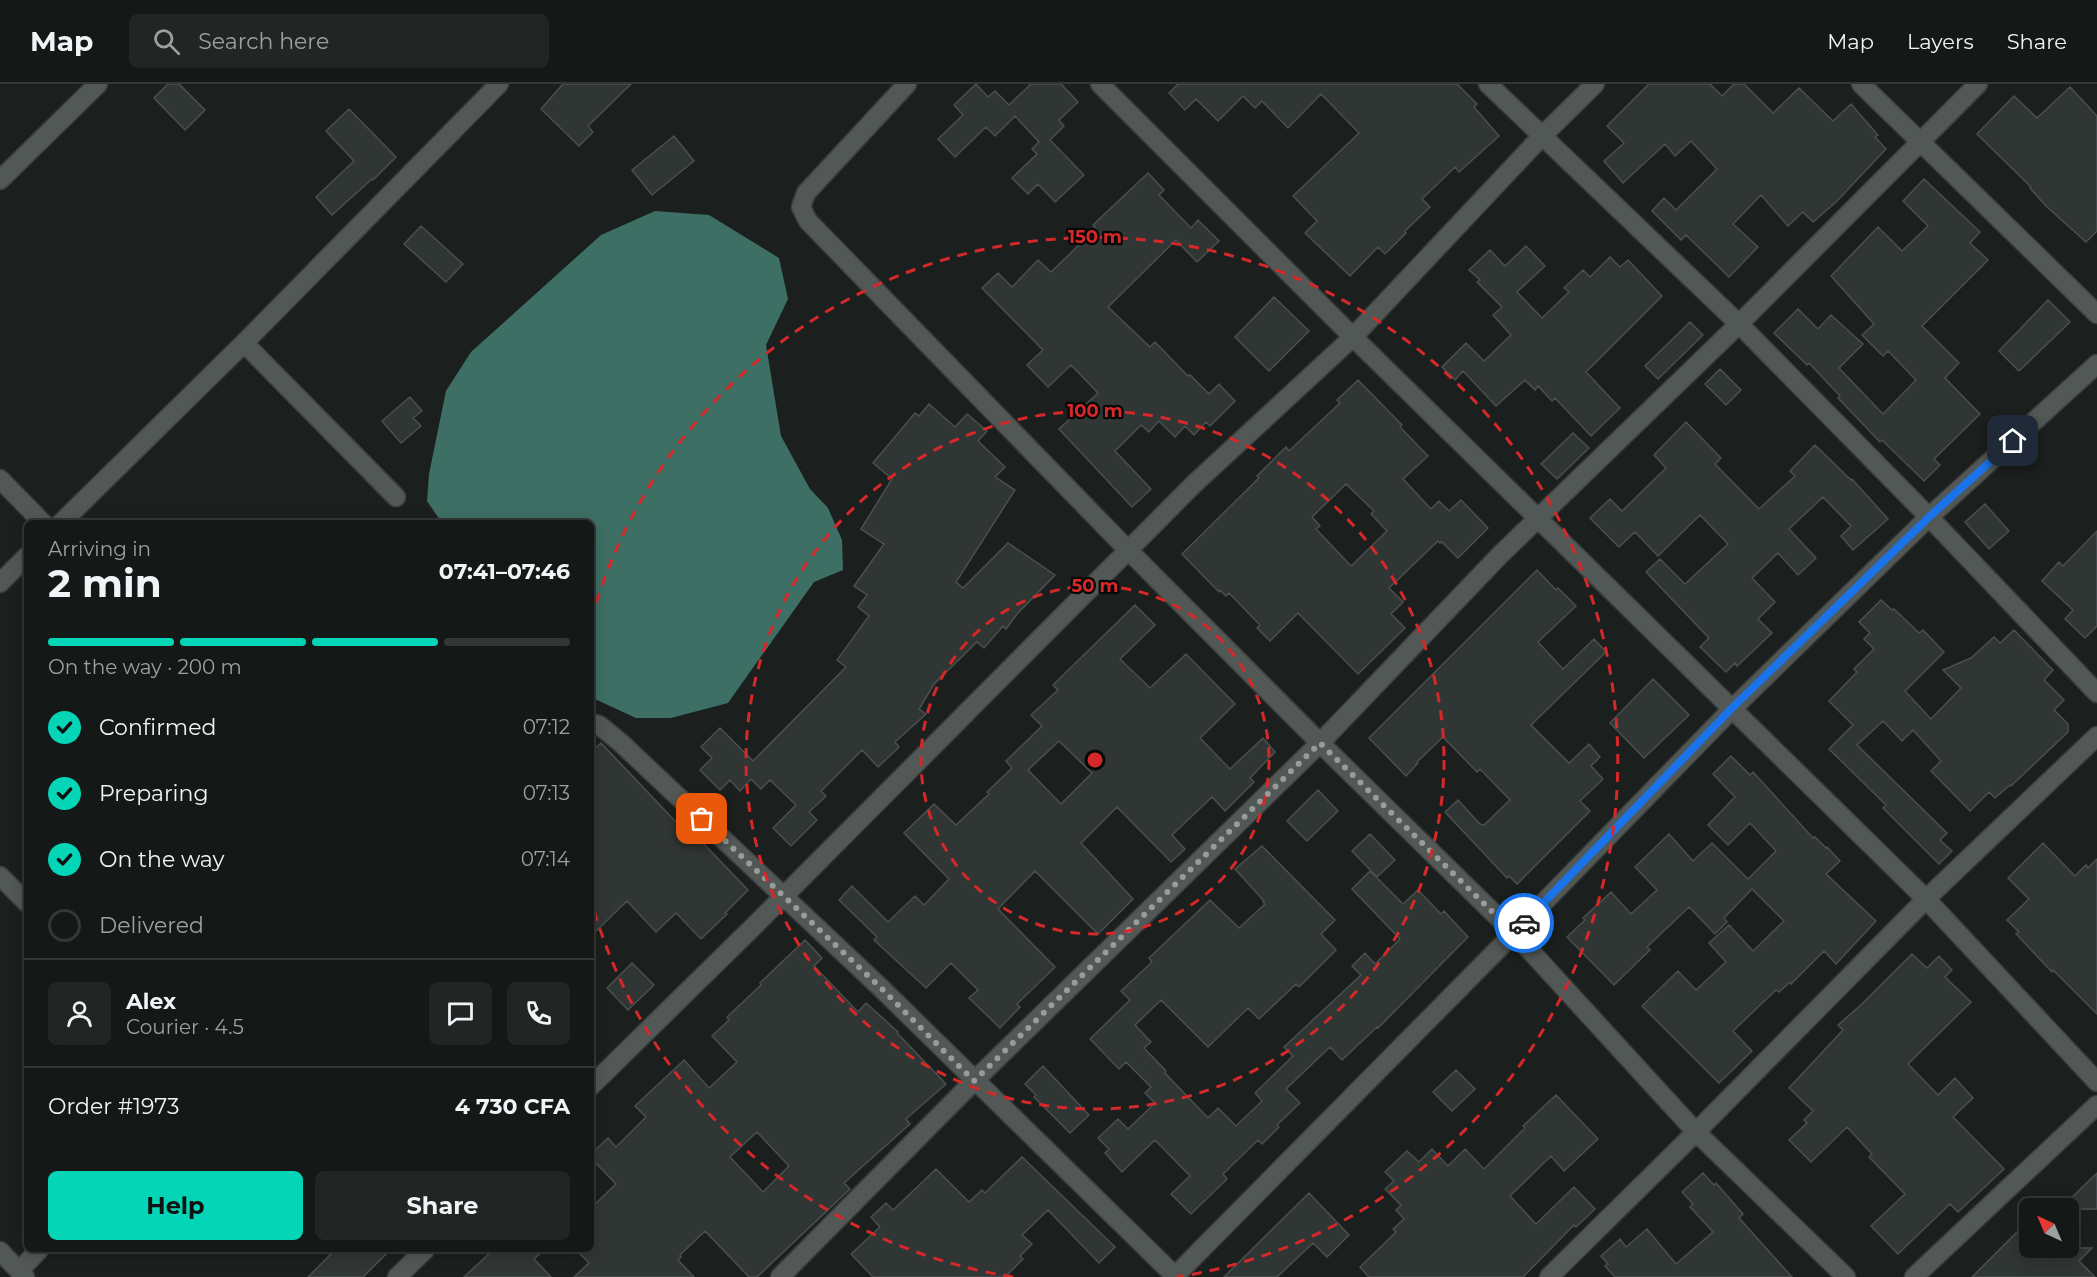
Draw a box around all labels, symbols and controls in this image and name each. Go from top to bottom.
search box [129,14,549,68]
text: Map [30,24,93,58]
icon: search [150,25,183,58]
text: Search here [198,28,329,55]
text: Map [1827,29,1874,54]
text: Layers [1907,29,1974,54]
text: Share [2007,29,2067,54]
text: 150 m [1068,226,1122,248]
text: 100 m [1067,400,1123,422]
pin [1987,415,2038,466]
icon: home [1996,424,2029,457]
text: Arriving in [48,537,151,561]
text: 07:41–07:46 [439,558,570,585]
text: 2 min [48,559,162,607]
text: 50 m [1072,575,1118,597]
text: On the way · 200 m [48,655,242,679]
icon: check [48,711,81,744]
text: Confirmed [99,714,216,741]
text: 07:12 [523,715,570,739]
centre of rings [1085,750,1105,770]
icon: check [48,777,81,810]
text: Preparing [99,780,208,807]
text: 07:13 [523,781,570,805]
pin [676,793,727,844]
icon: bag [685,802,718,835]
icon: check [48,843,81,876]
text: On the way [99,846,224,873]
text: 07:14 [521,847,570,871]
courier [1494,893,1554,953]
icon: car [1508,907,1541,940]
text: Delivered [99,912,204,939]
button: person [48,982,111,1045]
button: chat [429,982,492,1045]
button: phone [507,982,570,1045]
text: Alex [126,988,176,1015]
text: Courier · 4.5 [126,1015,244,1039]
text: Order #1973 [48,1093,179,1120]
text: 4 730 CFA [455,1093,570,1120]
button: Help [48,1171,303,1240]
button: Share [315,1171,570,1240]
north arrow [2019,1198,2079,1258]
map controls [2019,1198,2079,1258]

